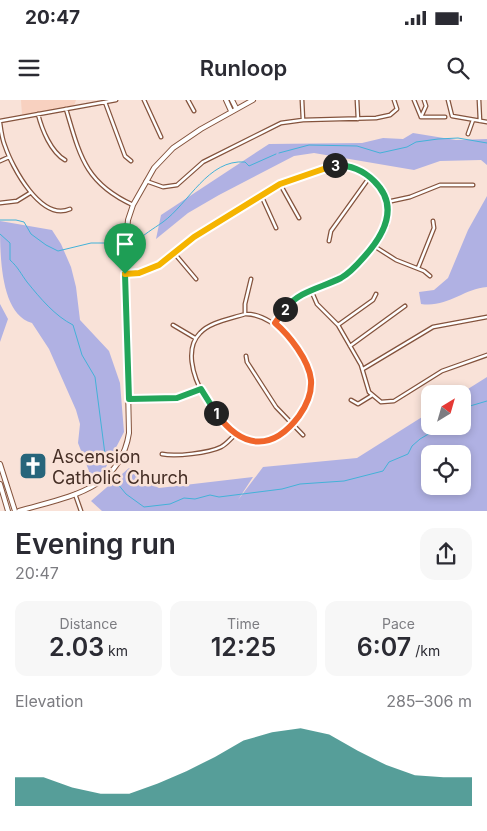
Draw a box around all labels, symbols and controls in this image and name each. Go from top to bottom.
text: 20:47 [25,6,80,29]
icon: menu [15,54,43,82]
icon: search [444,54,472,82]
text: Runloop [200,55,287,81]
pin: 3 [322,152,348,178]
text: 3 [331,157,340,174]
pin [104,223,146,274]
icon: arrive [111,230,139,258]
pin: 2 [272,296,298,322]
text: 2 [281,301,290,318]
north arrow [421,385,471,435]
map controls [421,385,471,495]
pin: 1 [204,400,228,426]
text: 1 [213,405,220,422]
button: locate [421,445,471,495]
place label: Ascension Catholic Church [52,446,189,488]
church icon: Ascension Catholic Church [18,451,48,481]
text: Evening run [15,527,176,561]
button: share [420,528,472,580]
text: 20:47 [15,563,59,583]
text: Distance [60,615,117,632]
text: Time [227,615,260,632]
text: Pace [382,615,415,632]
text: 2.03 [49,632,104,662]
text: 12:25 [211,632,276,662]
text: 6:07 [357,632,411,662]
text: km [104,642,128,659]
text: /km [411,642,440,659]
text: Elevation [15,691,84,711]
text: 285–306 m [386,691,472,711]

